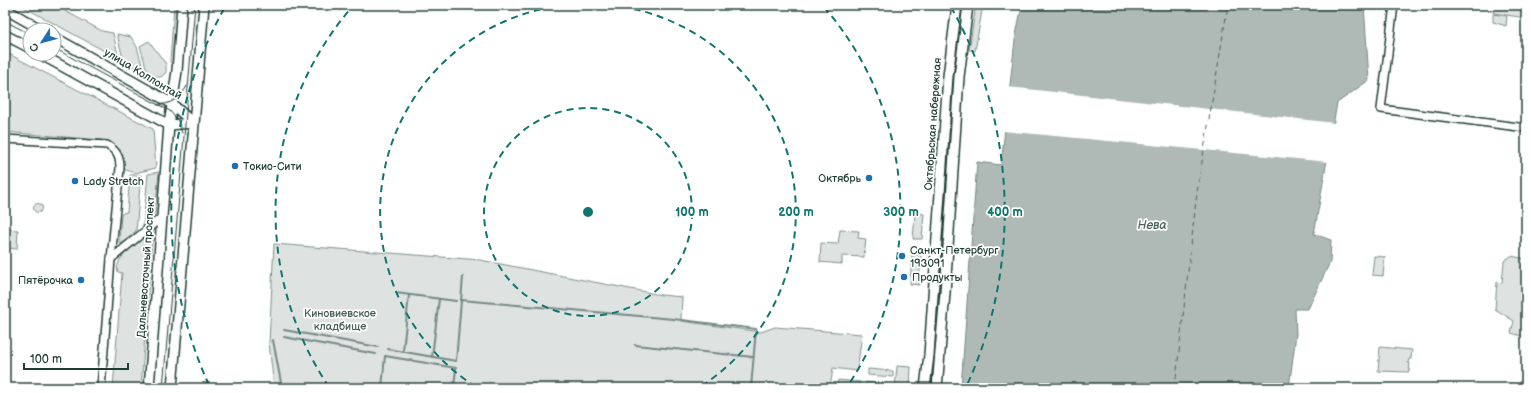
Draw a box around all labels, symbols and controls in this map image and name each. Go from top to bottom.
north arrow [22,22,62,62]
text: С [27,40,42,55]
street label: улица Коллонтай [102,46,184,102]
street label: Октябрьская набережная [922,57,944,191]
place label: Токио-Сити [243,160,302,173]
marker: Токио-Сити [230,161,240,171]
place label: Октябрь [818,172,862,185]
marker: Октябрь [864,173,874,183]
place label: Lady Stretch [83,175,144,188]
marker: Lady Stretch [70,176,80,186]
street label: Дальневосточный проспект [135,196,157,338]
centre of rings [581,205,595,219]
text: 100 m [675,205,709,220]
text: 200 m [778,205,814,220]
text: 300 m [883,205,919,220]
text: 400 m [987,205,1023,220]
water label: Нева [1138,218,1166,233]
place label: Санкт-Петербург 193091 [910,244,999,270]
marker: Санкт-Петербург 193091 [897,251,907,261]
place label: Продукты [912,271,963,284]
marker: Продукты [899,272,909,282]
place label: Пятёрочка [18,274,73,287]
marker: Пятёрочка [76,275,86,285]
park label: Киновиевское кладбище [304,307,376,333]
scale bar [24,345,128,371]
text: 100 m [30,352,62,367]

